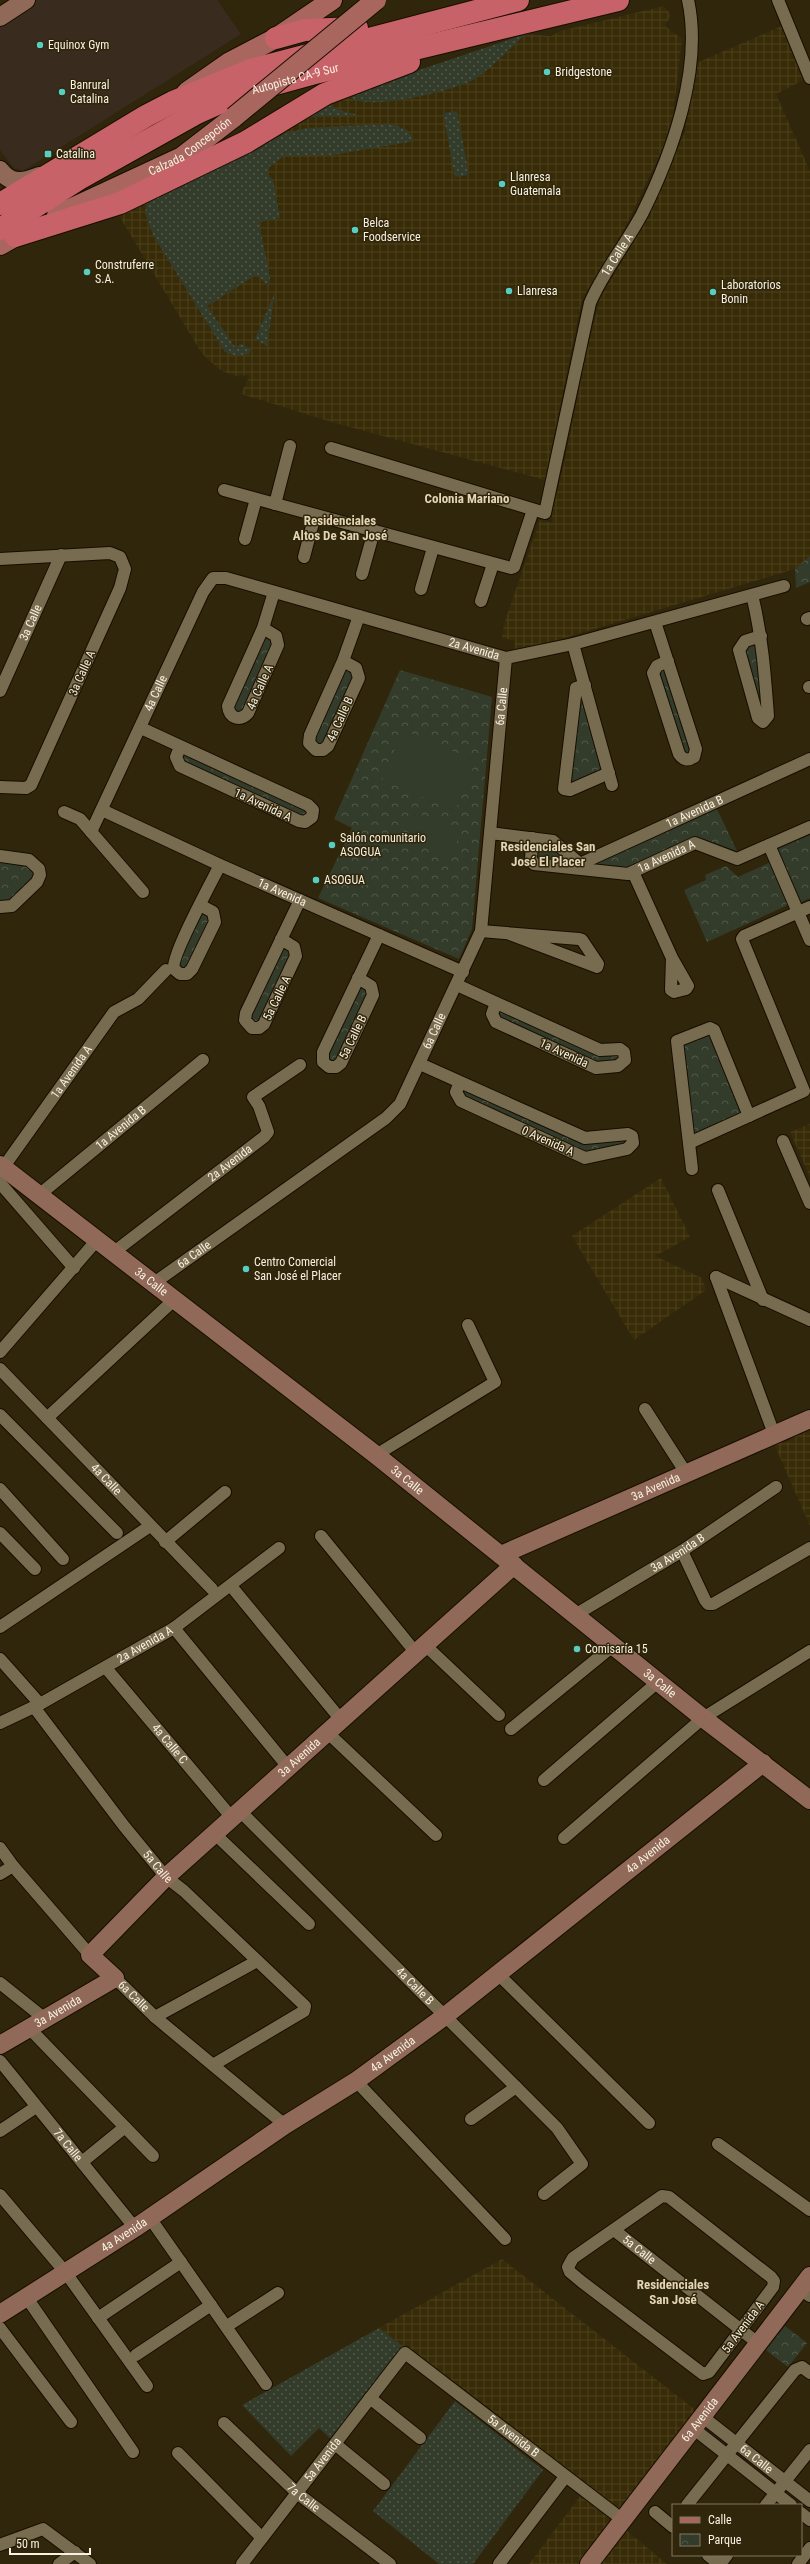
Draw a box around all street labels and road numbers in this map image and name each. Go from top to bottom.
street label: Autopista CA-9 Sur [250,60,340,97]
street label: Calzada Concepción [146,114,234,179]
street label: 1a Calle A [598,231,636,279]
street label: 3a Calle [16,602,45,643]
street label: 2a Avenida [447,635,501,663]
street label: 3a Calle A [66,648,98,698]
street label: 4a Calle A [244,662,276,712]
street label: 4a Calle [141,673,170,714]
street label: 6a Calle [493,686,510,726]
street label: 4a Calle B [324,694,356,744]
street label: 1a Avenida A [232,786,294,824]
street label: 1a Avenida B [664,793,725,831]
street label: 1a Avenida A [635,837,697,876]
street label: 1a Avenida [255,875,309,909]
street label: 5a Calle A [260,973,294,1023]
street label: 6a Calle [420,1010,449,1051]
street label: 5a Calle B [336,1013,370,1061]
street label: 1a Avenida [537,1036,591,1070]
street label: 1a Avenida A [48,1043,95,1101]
street label: 1a Avenida B [93,1103,149,1153]
street label: 0 Avenida A [520,1123,576,1159]
street label: 2a Avenida [205,1142,255,1185]
street label: 6a Calle [174,1238,214,1271]
street label: 3a Calle [132,1264,171,1299]
street label: 4a Calle [88,1461,125,1498]
street label: 3a Calle [388,1463,427,1498]
street label: 3a Avenida [629,1470,683,1504]
street label: 3a Avenida B [648,1531,707,1575]
street label: 2a Avenida A [115,1623,175,1666]
street label: 3a Calle [641,1666,679,1701]
street label: 4a Calle C [149,1721,191,1767]
street label: 3a Avenida [275,1735,324,1780]
street label: 4a Avenida [623,1833,673,1876]
street label: 5a Calle [140,1848,175,1886]
street label: 4a Calle B [393,1964,437,2008]
street label: 6a Calle [115,1978,152,2015]
street label: 3a Avenida [32,1992,84,2030]
street label: 4a Avenida [368,2033,418,2075]
street label: 7a Calle [50,2126,86,2165]
street label: 4a Avenida [98,2215,150,2255]
street label: 5a Calle [620,2232,659,2267]
street label: 5a Avenida A [719,2298,767,2356]
street label: 6a Avenida [678,2395,721,2445]
street label: 5a Avenida B [485,2412,542,2460]
street label: 5a Avenida [301,2434,344,2484]
street label: 6a Calle [737,2442,776,2477]
street label: 7a Calle [284,2480,323,2515]

